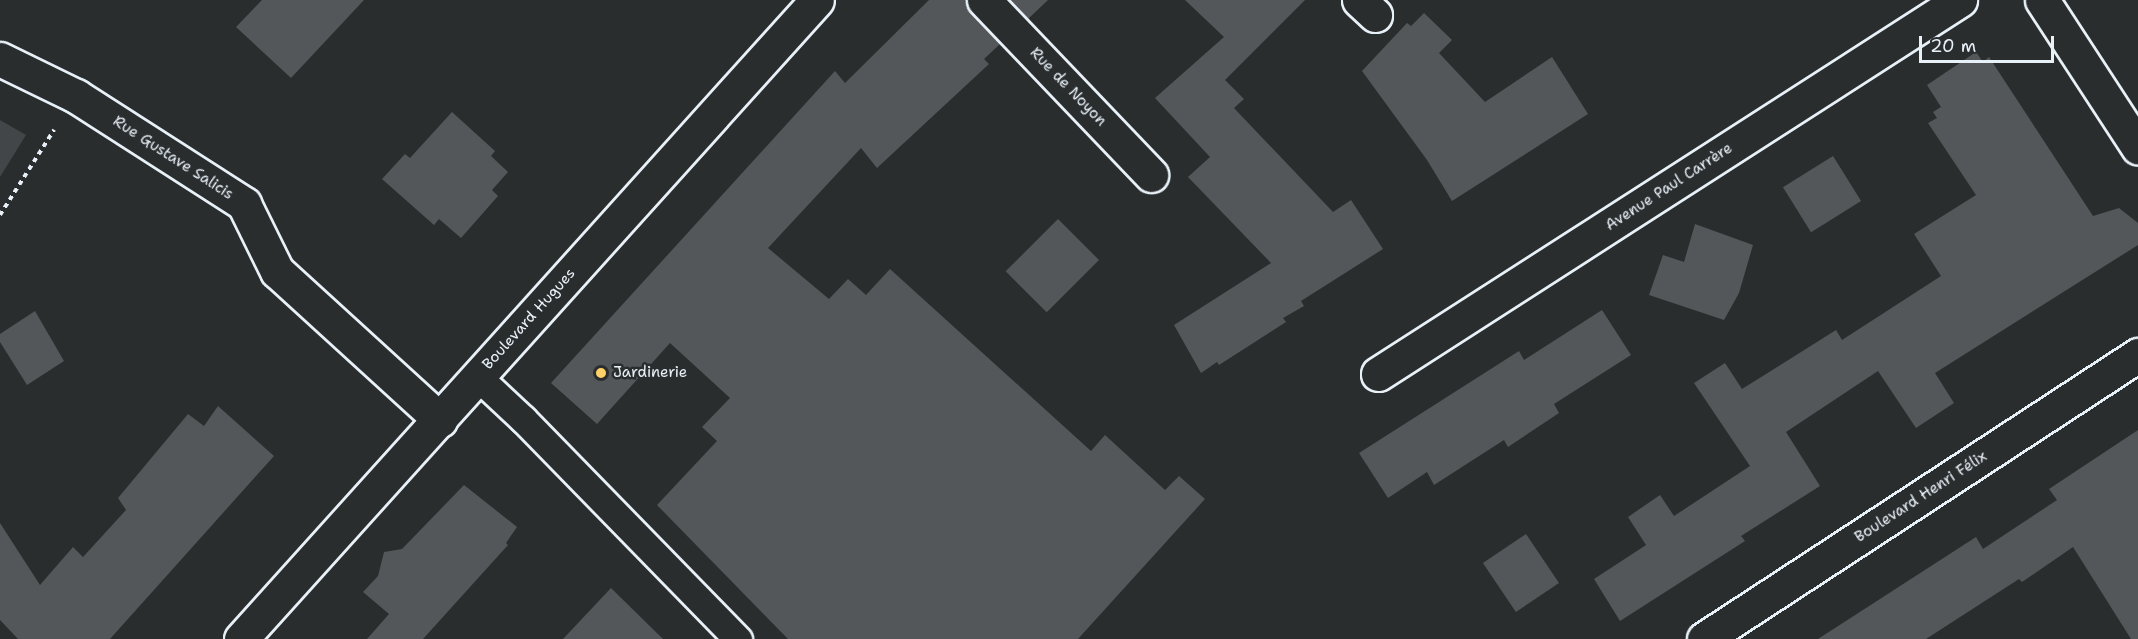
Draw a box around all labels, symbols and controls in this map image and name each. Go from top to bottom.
scale bar [1922,24,2057,62]
text: 20 m [1930,34,1976,58]
street label: Rue de Noyon [1026,44,1110,130]
street label: Rue Gustave Salicis [109,112,237,204]
street label: Avenue Paul Carrère [1602,139,1736,235]
street label: Boulevard Hugues [479,265,579,373]
place label: Jardinerie [613,364,687,382]
marker: Jardinerie [594,366,608,380]
street label: Boulevard Henri Félix [1852,448,1990,546]

